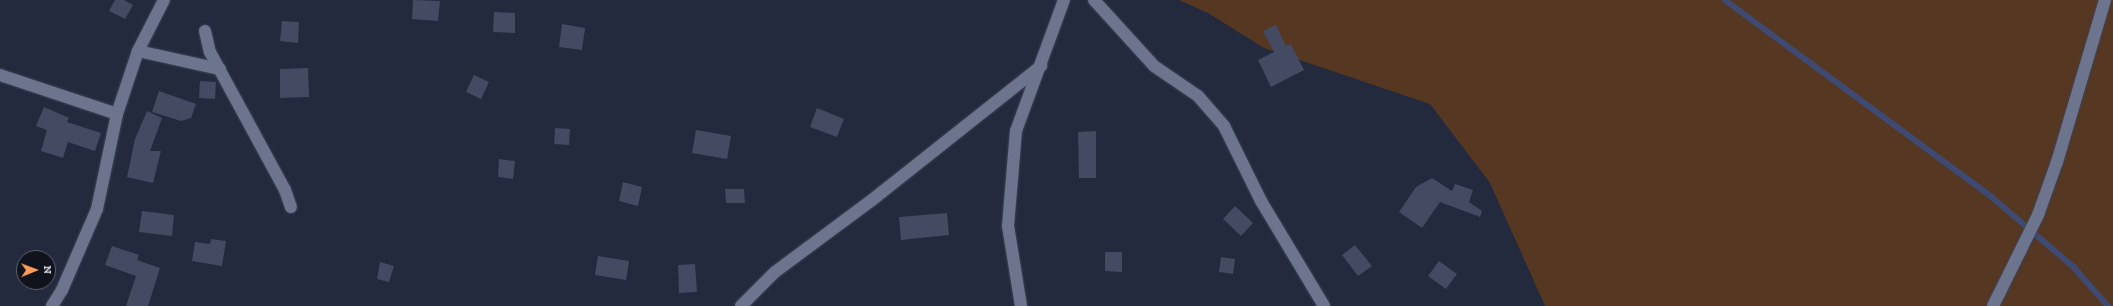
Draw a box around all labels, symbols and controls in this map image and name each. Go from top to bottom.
north arrow [16,250,56,290]
text: N [41,265,54,274]

